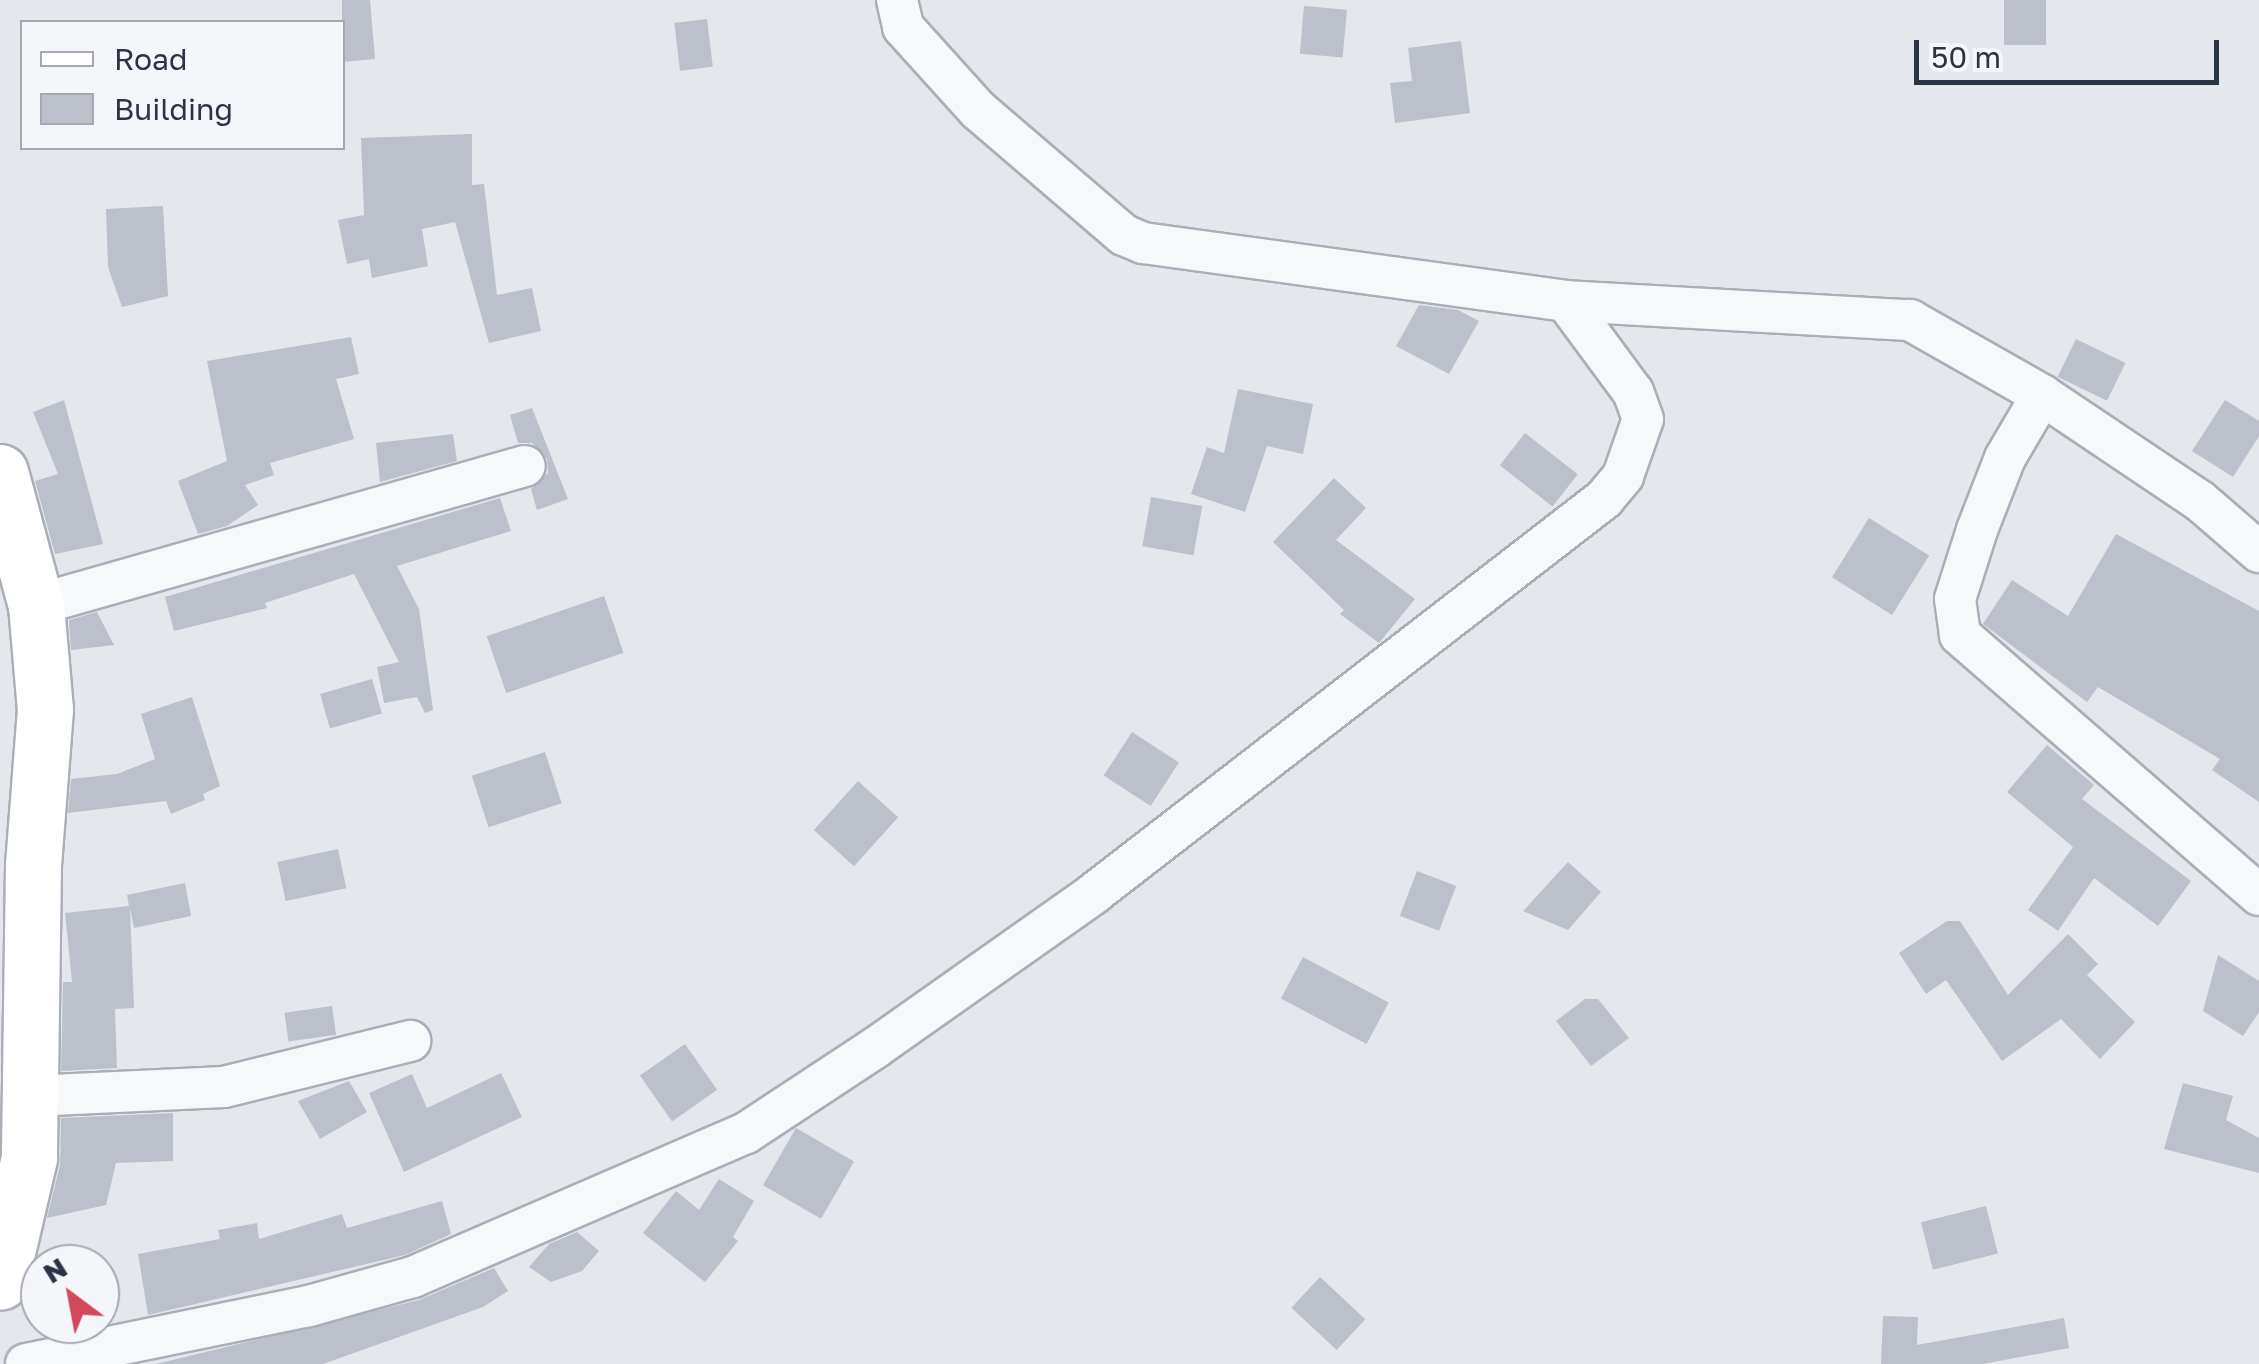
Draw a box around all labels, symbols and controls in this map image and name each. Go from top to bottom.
legend [20,20,345,150]
scale bar [1919,20,2224,82]
text: 50 m [1931,39,2001,75]
text: Road [114,41,188,77]
text: Building [114,91,233,127]
north arrow [20,1244,120,1344]
text: N [37,1250,73,1289]

